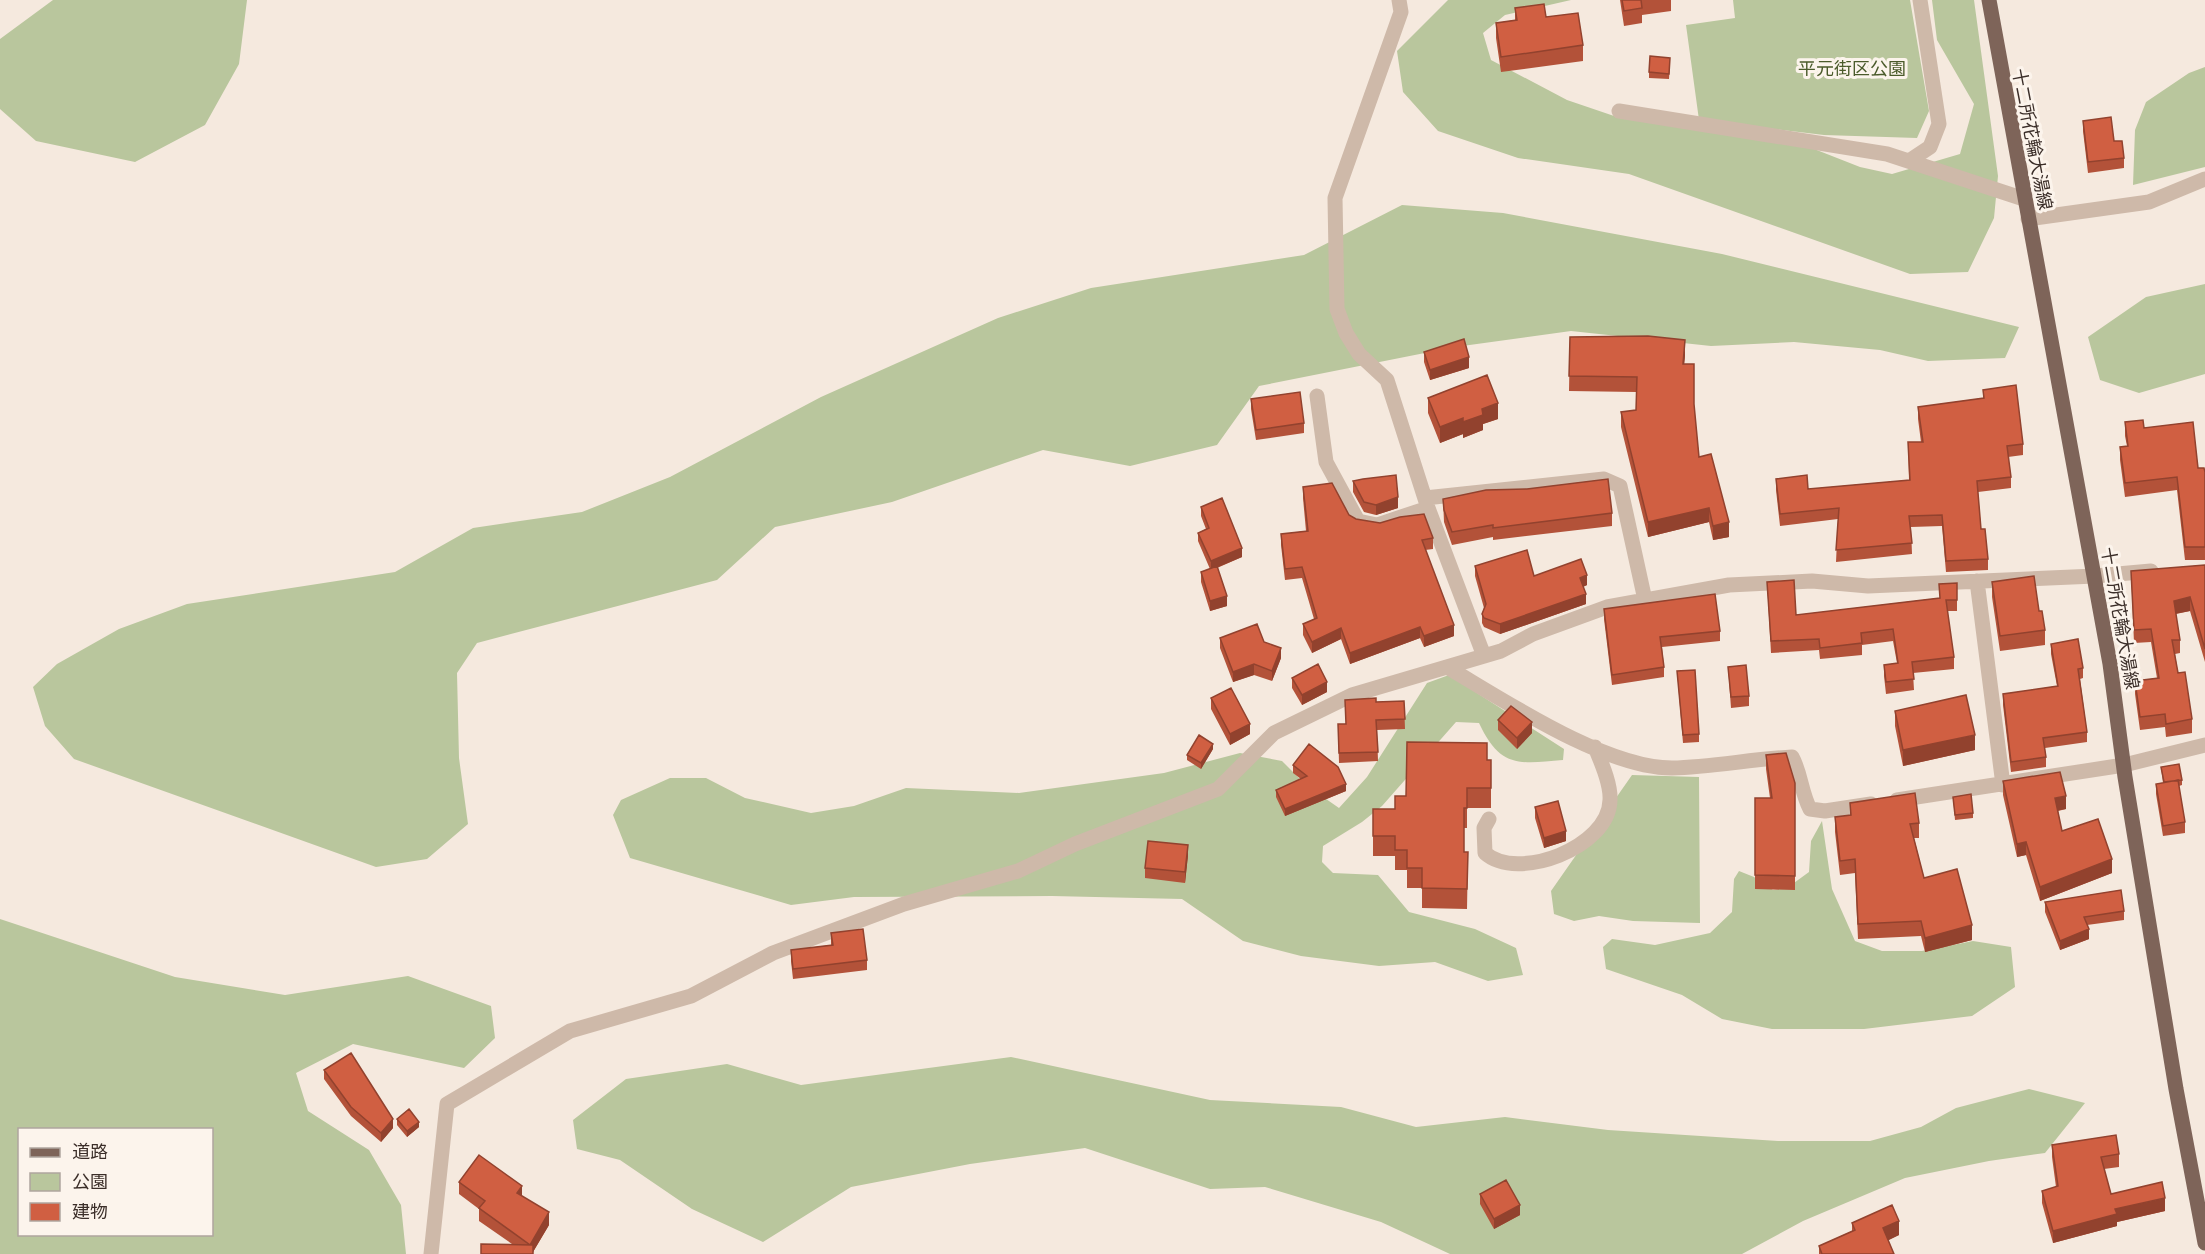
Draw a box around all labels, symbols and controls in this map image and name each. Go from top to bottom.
park label: 平元街区公園 [1798,56,1906,80]
street label: 十二所花輪大湯線 [2007,66,2059,212]
street label: 十二所花輪大湯線 [2097,545,2145,691]
legend [18,1128,213,1236]
text: 道路 [72,1139,108,1163]
text: 公園 [72,1169,108,1193]
text: 建物 [72,1199,108,1223]

